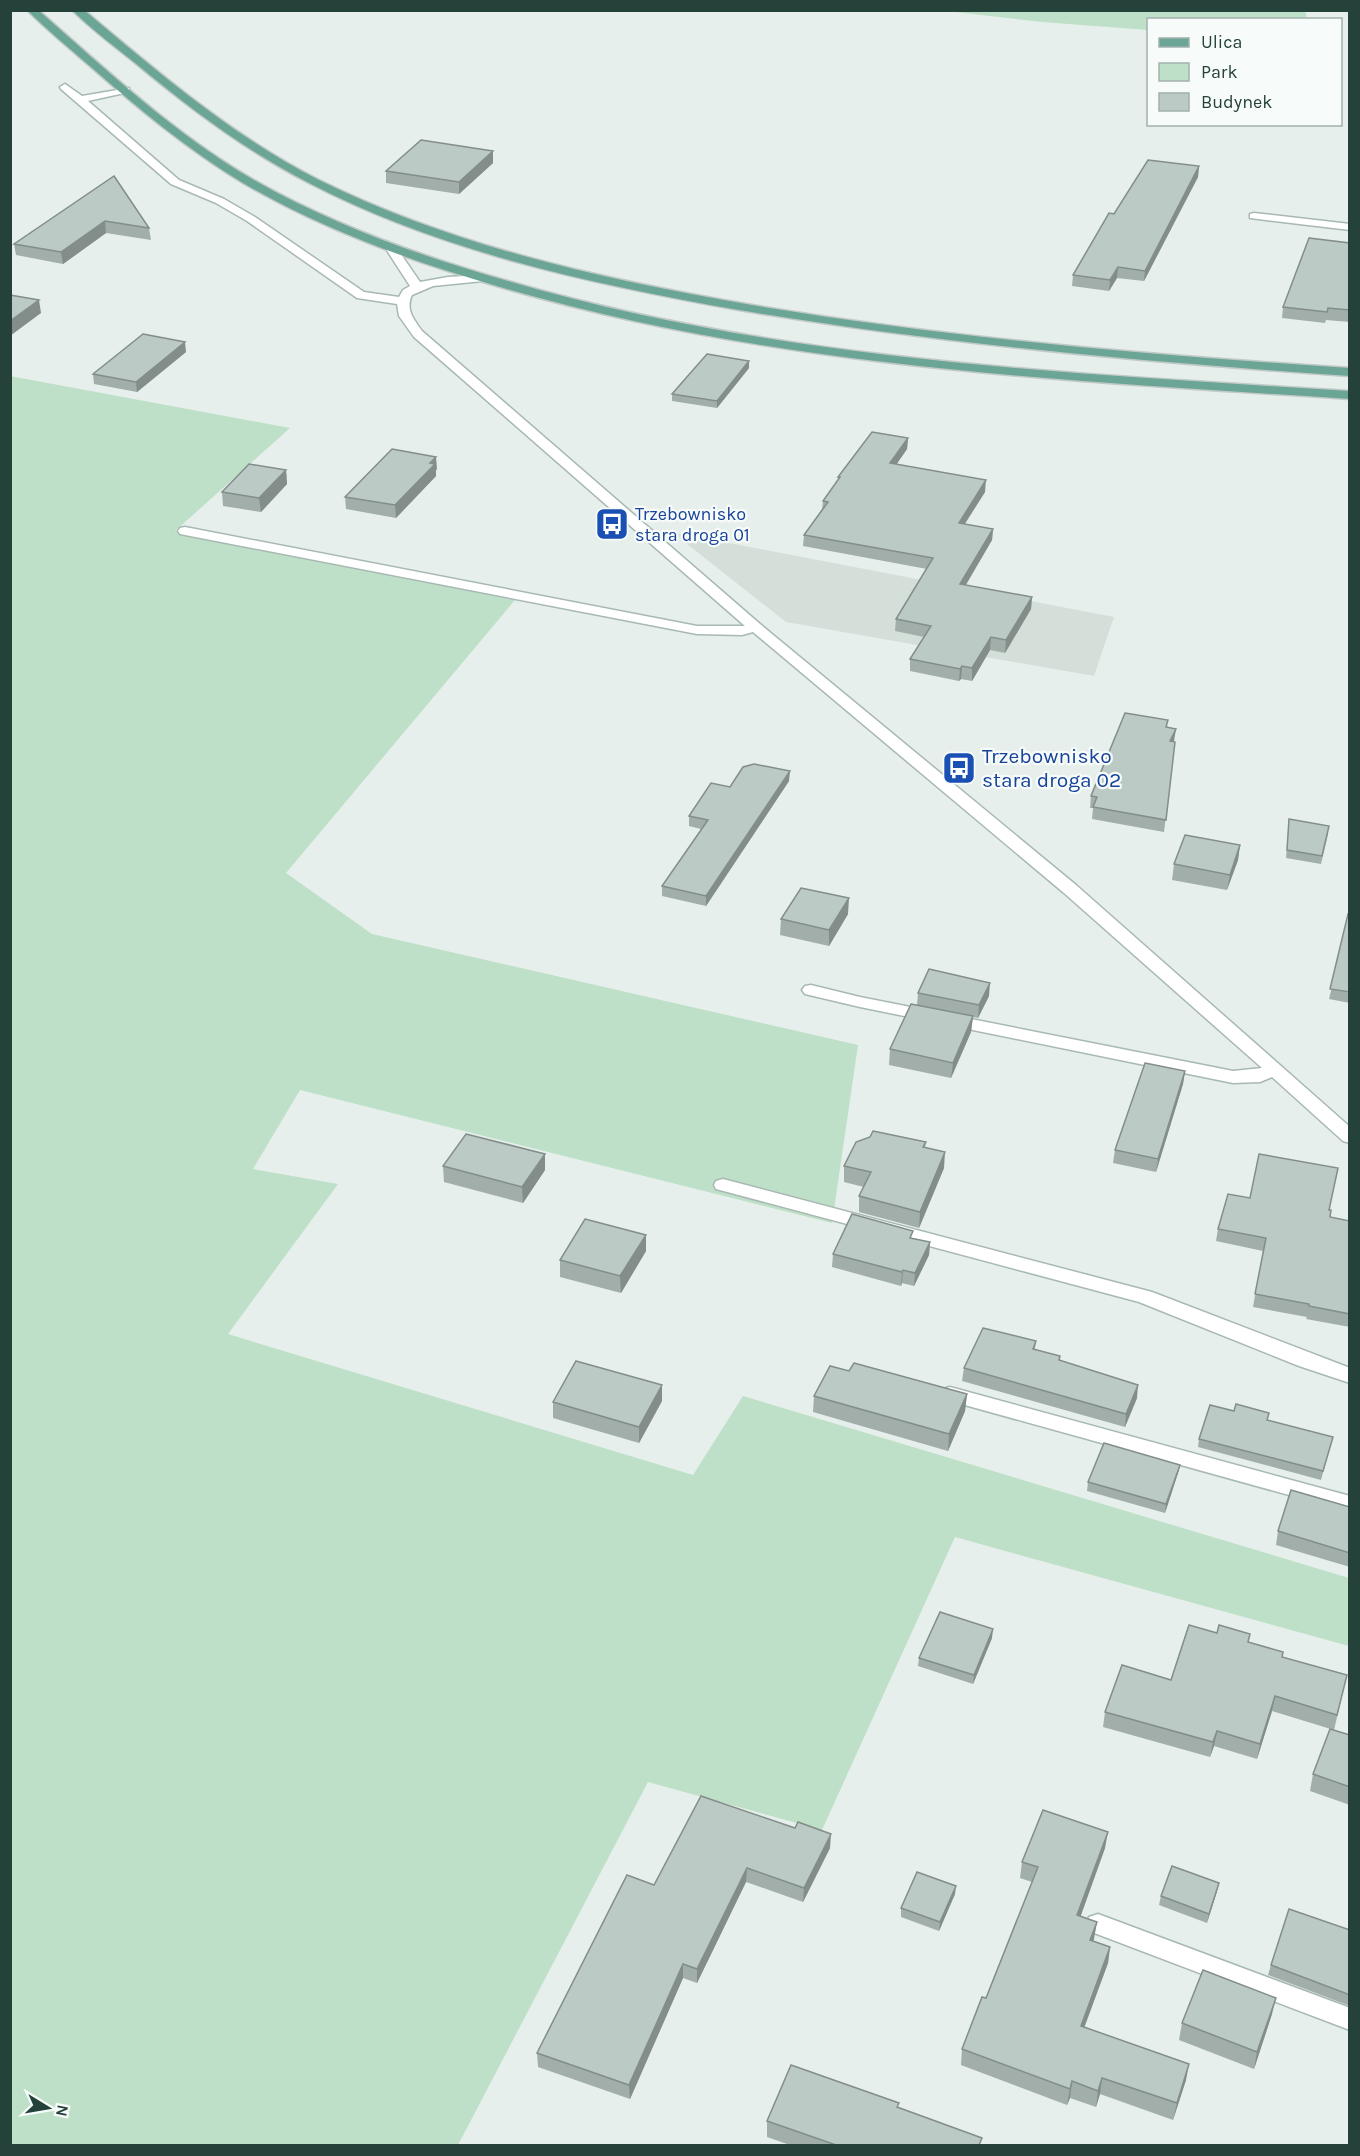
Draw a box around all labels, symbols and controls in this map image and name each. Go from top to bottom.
legend [1147,18,1342,126]
text: Ulica [1201,31,1242,53]
text: Park [1201,61,1238,83]
text: Budynek [1201,91,1272,113]
place label: Trzebownisko stara droga 01 [635,503,750,546]
bus stop icon: Trzebownisko stara droga 01 [594,506,630,542]
place label: Trzebownisko stara droga 02 [982,744,1121,792]
bus stop icon: Trzebownisko stara droga 02 [941,750,977,786]
north arrow [18,2078,78,2138]
text: N [52,2103,73,2118]

